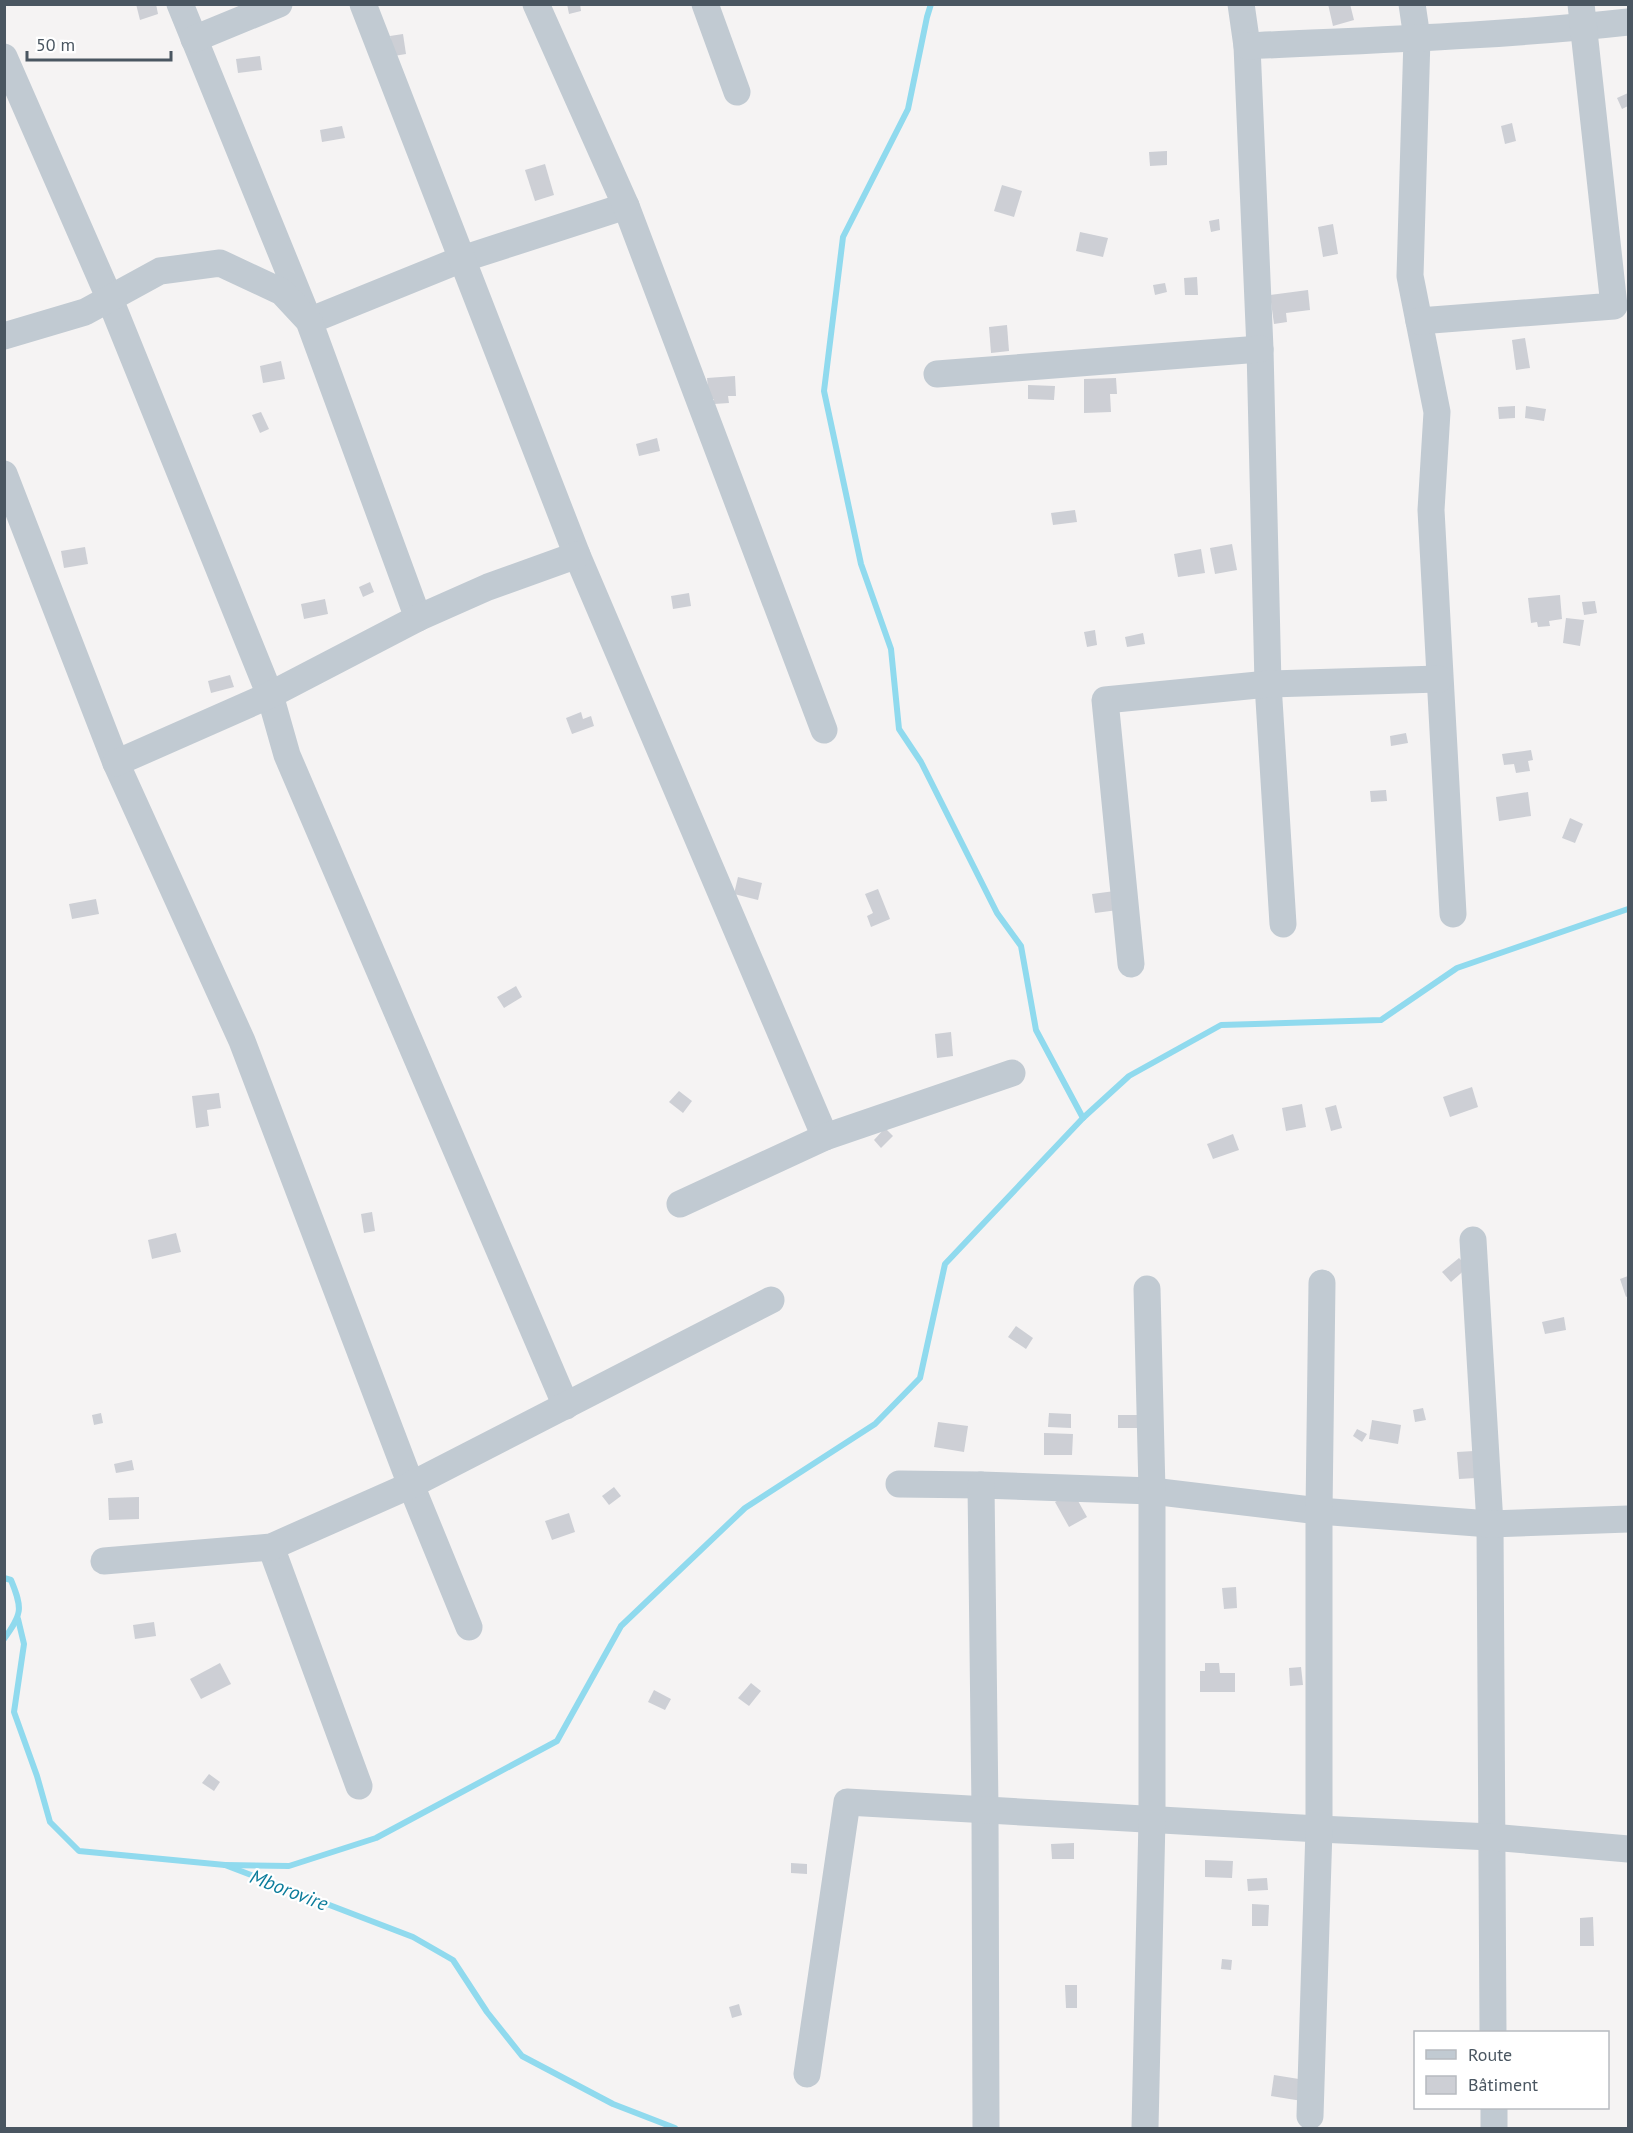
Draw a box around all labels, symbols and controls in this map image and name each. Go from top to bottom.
scale bar [27,24,171,62]
text: 50 m [36,33,75,56]
water label: Mborovire [246,1863,332,1917]
legend [1414,2031,1609,2109]
text: Route [1468,2043,1512,2066]
text: Bâtiment [1468,2073,1538,2096]

